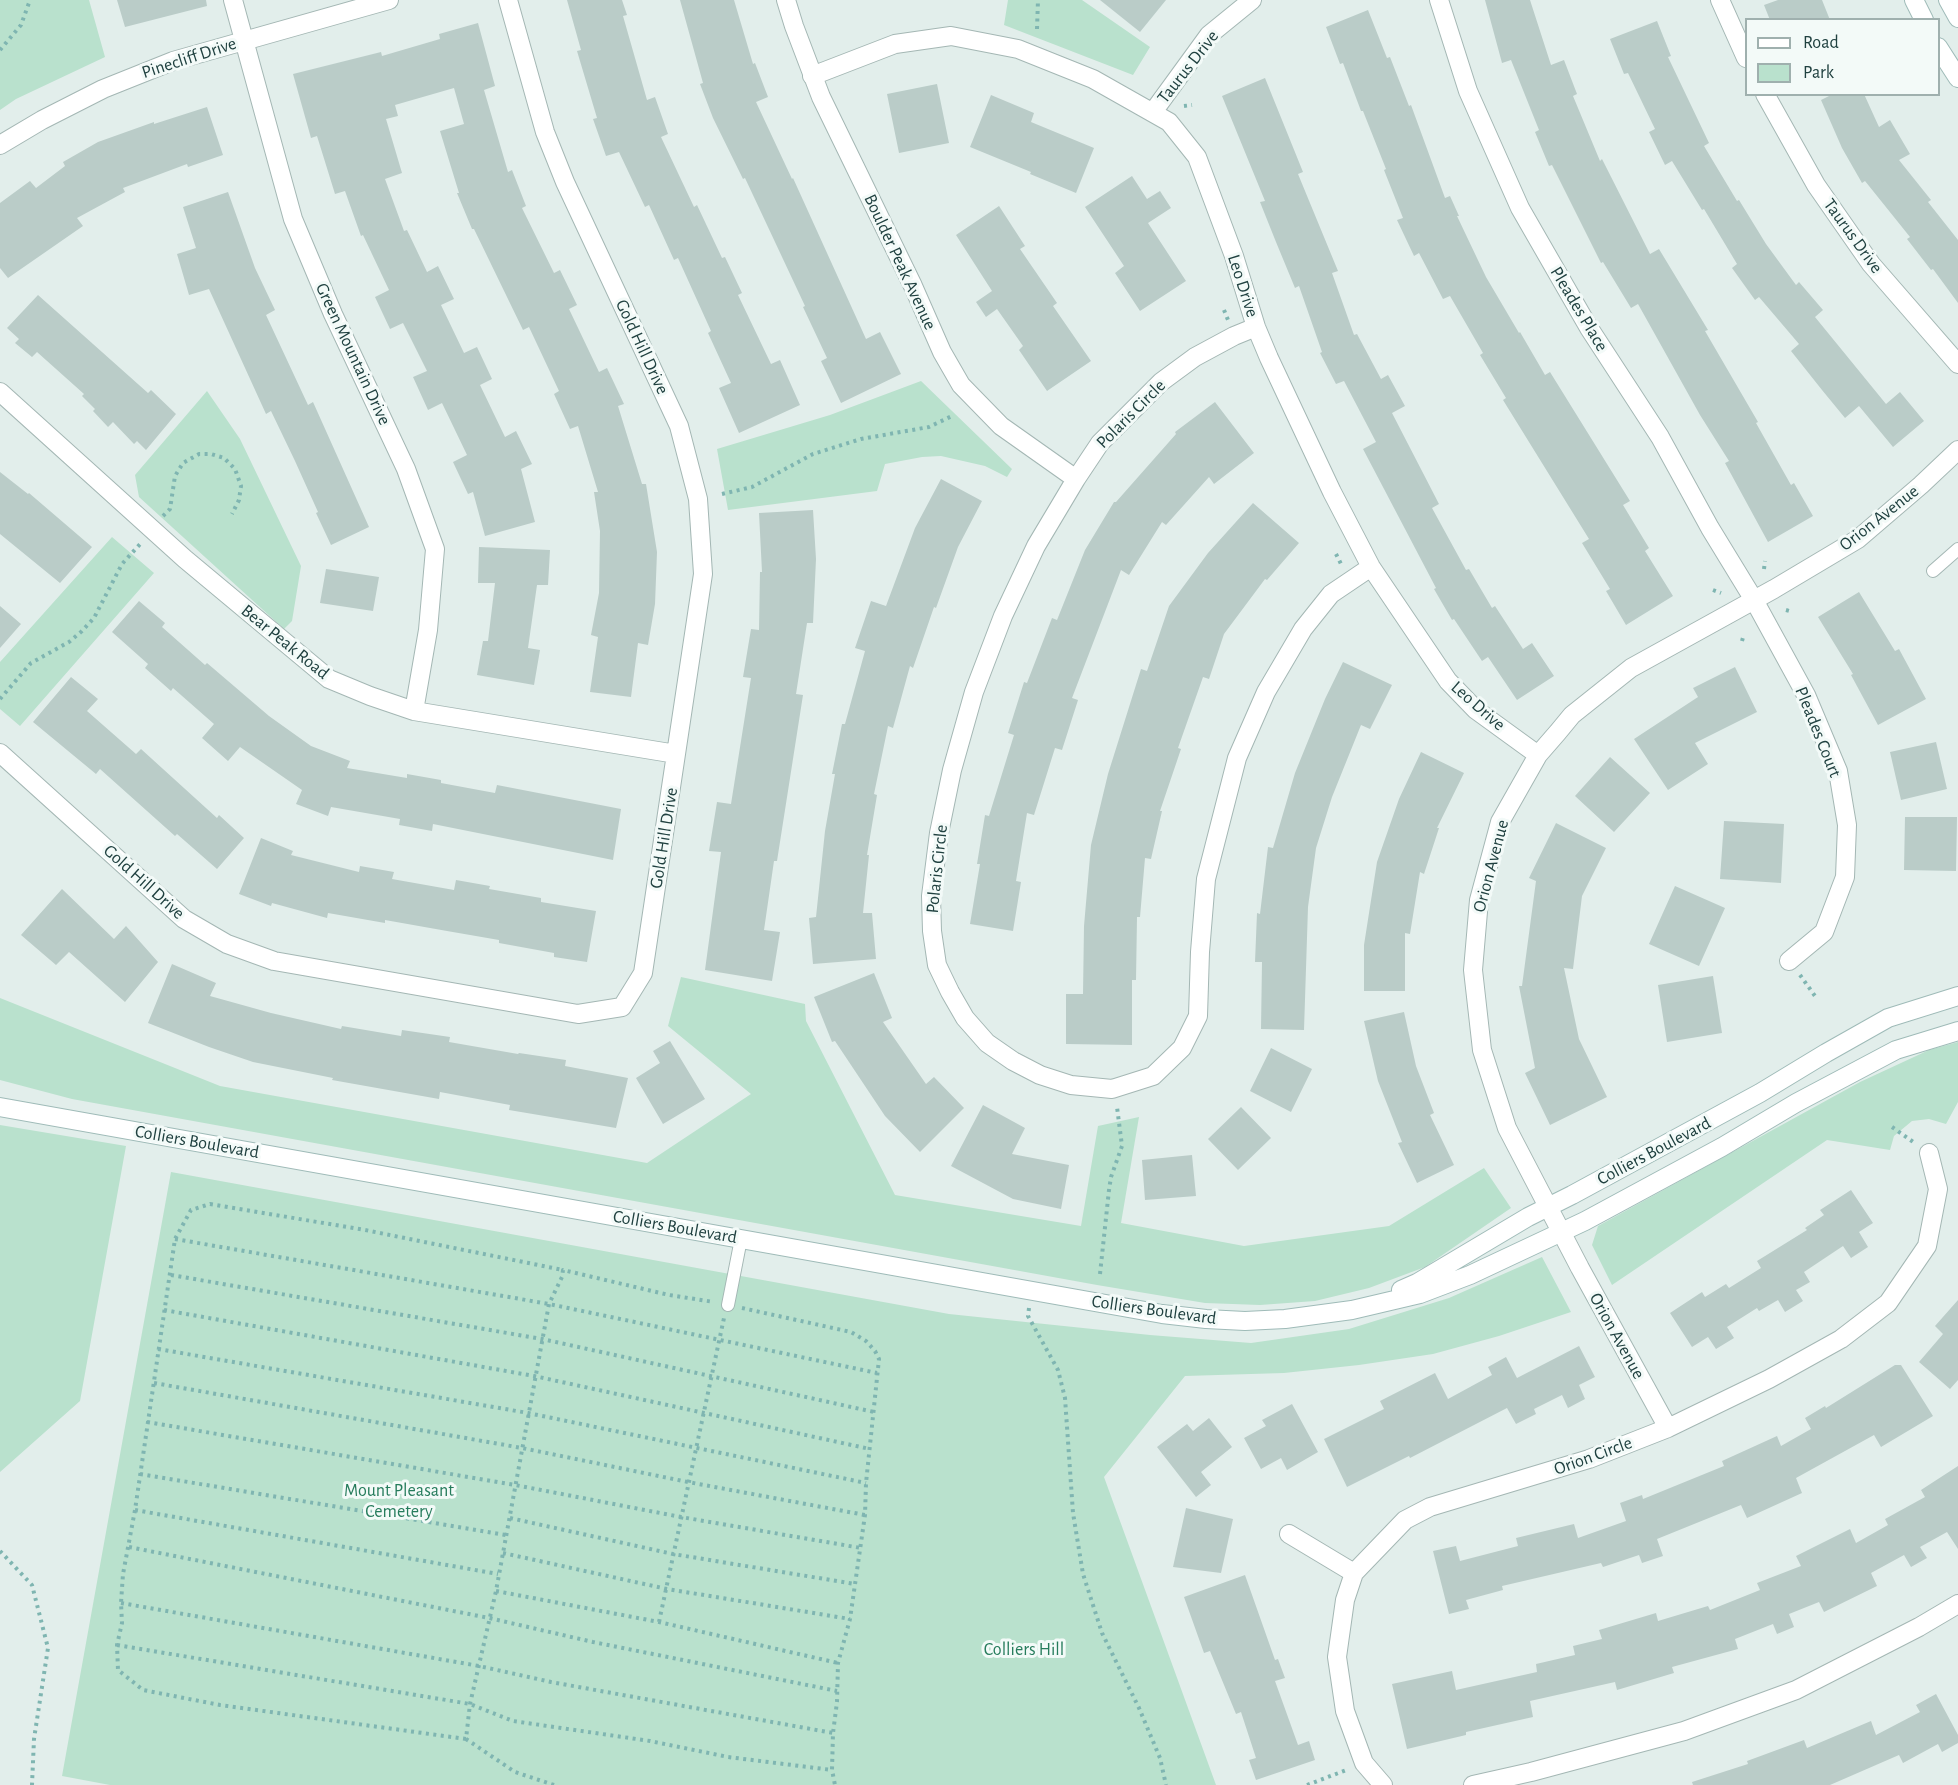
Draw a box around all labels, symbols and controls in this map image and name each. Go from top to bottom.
legend [1745,18,1940,96]
street label: Taurus Drive [1153,26,1223,108]
street label: Pinecliff Drive [139,33,239,83]
text: Road [1803,34,1839,52]
text: Park [1803,64,1834,82]
street label: Boulder Peak Avenue [859,191,941,333]
street label: Taurus Drive [1819,194,1887,278]
street label: Leo Drive [1223,252,1263,320]
street label: Pleades Place [1545,263,1613,355]
street label: Green Mountain Drive [311,280,395,428]
street label: Gold Hill Drive [611,296,673,398]
street label: Polaris Circle [1092,375,1170,453]
street label: Orion Avenue [1835,480,1923,556]
street label: Bear Peak Road [237,600,333,684]
street label: Leo Drive [1446,677,1510,735]
street label: Pleades Court [1790,683,1846,781]
street label: Gold Hill Drive [645,786,683,890]
street label: Orion Avenue [1468,817,1514,915]
street label: Polaris Circle [922,824,952,914]
street label: Gold Hill Drive [99,840,189,924]
street label: Colliers Boulevard [1593,1112,1715,1190]
street label: Colliers Boulevard [133,1120,261,1164]
street label: Colliers Boulevard [611,1205,739,1249]
street label: Orion Avenue [1585,1289,1649,1383]
street label: Colliers Boulevard [1090,1291,1218,1329]
street label: Orion Circle [1551,1432,1635,1480]
park label: Mount Pleasant Cemetery [344,1480,454,1522]
park label: Colliers Hill [984,1639,1064,1661]

